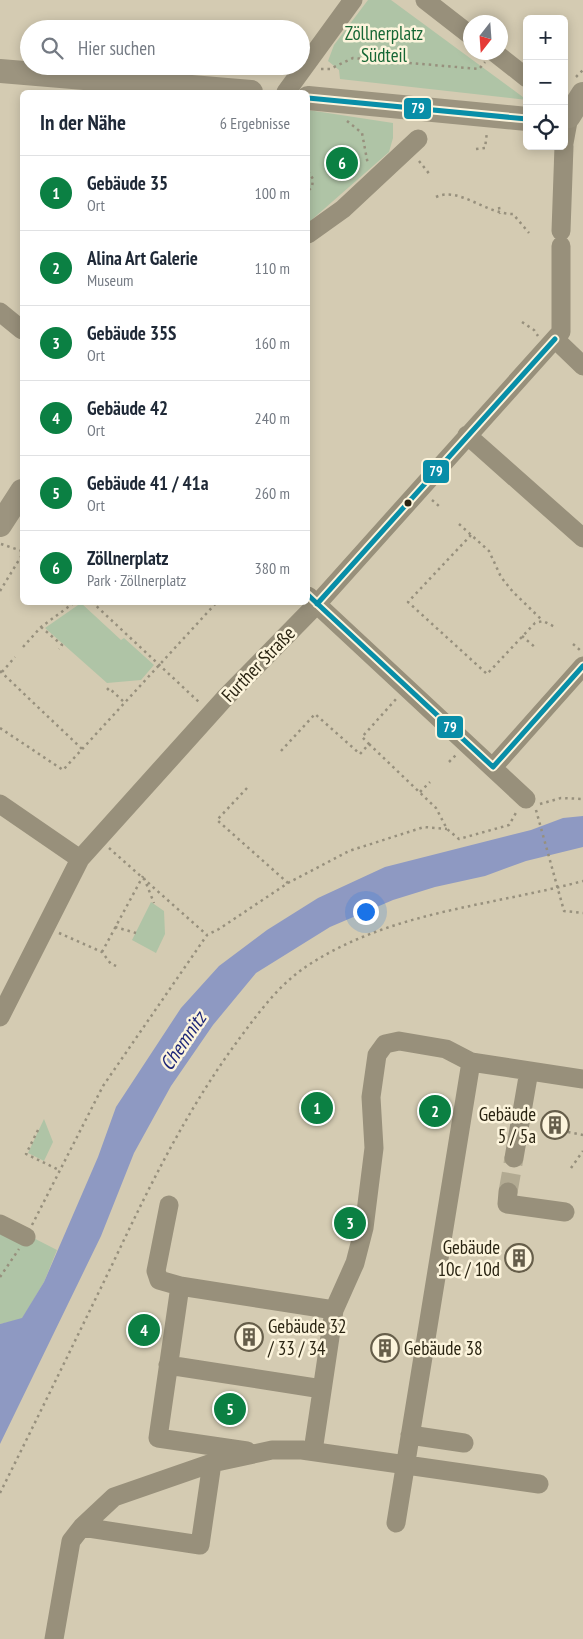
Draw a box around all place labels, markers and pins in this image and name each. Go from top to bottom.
pin: 6 [326,144,358,182]
unlabelled marker [403,498,413,508]
pin: 1 [301,1089,333,1127]
pin: 2 [419,1092,451,1130]
place label: Gebäude 5 / 5a [479,1102,536,1148]
building icon: Gebäude 5 / 5a [540,1110,570,1140]
pin: 3 [334,1204,366,1242]
place label: Gebäude 10c / 10d [438,1235,500,1281]
building icon: Gebäude 10c / 10d [504,1243,534,1273]
pin: 4 [128,1311,160,1349]
place label: Gebäude 32 / 33 / 34 [267,1314,347,1360]
building icon: Gebäude 32 / 33 / 34 [234,1322,264,1352]
building icon: Gebäude 38 [370,1333,400,1363]
place label: Gebäude 38 [404,1336,483,1360]
pin: 5 [214,1390,246,1428]

